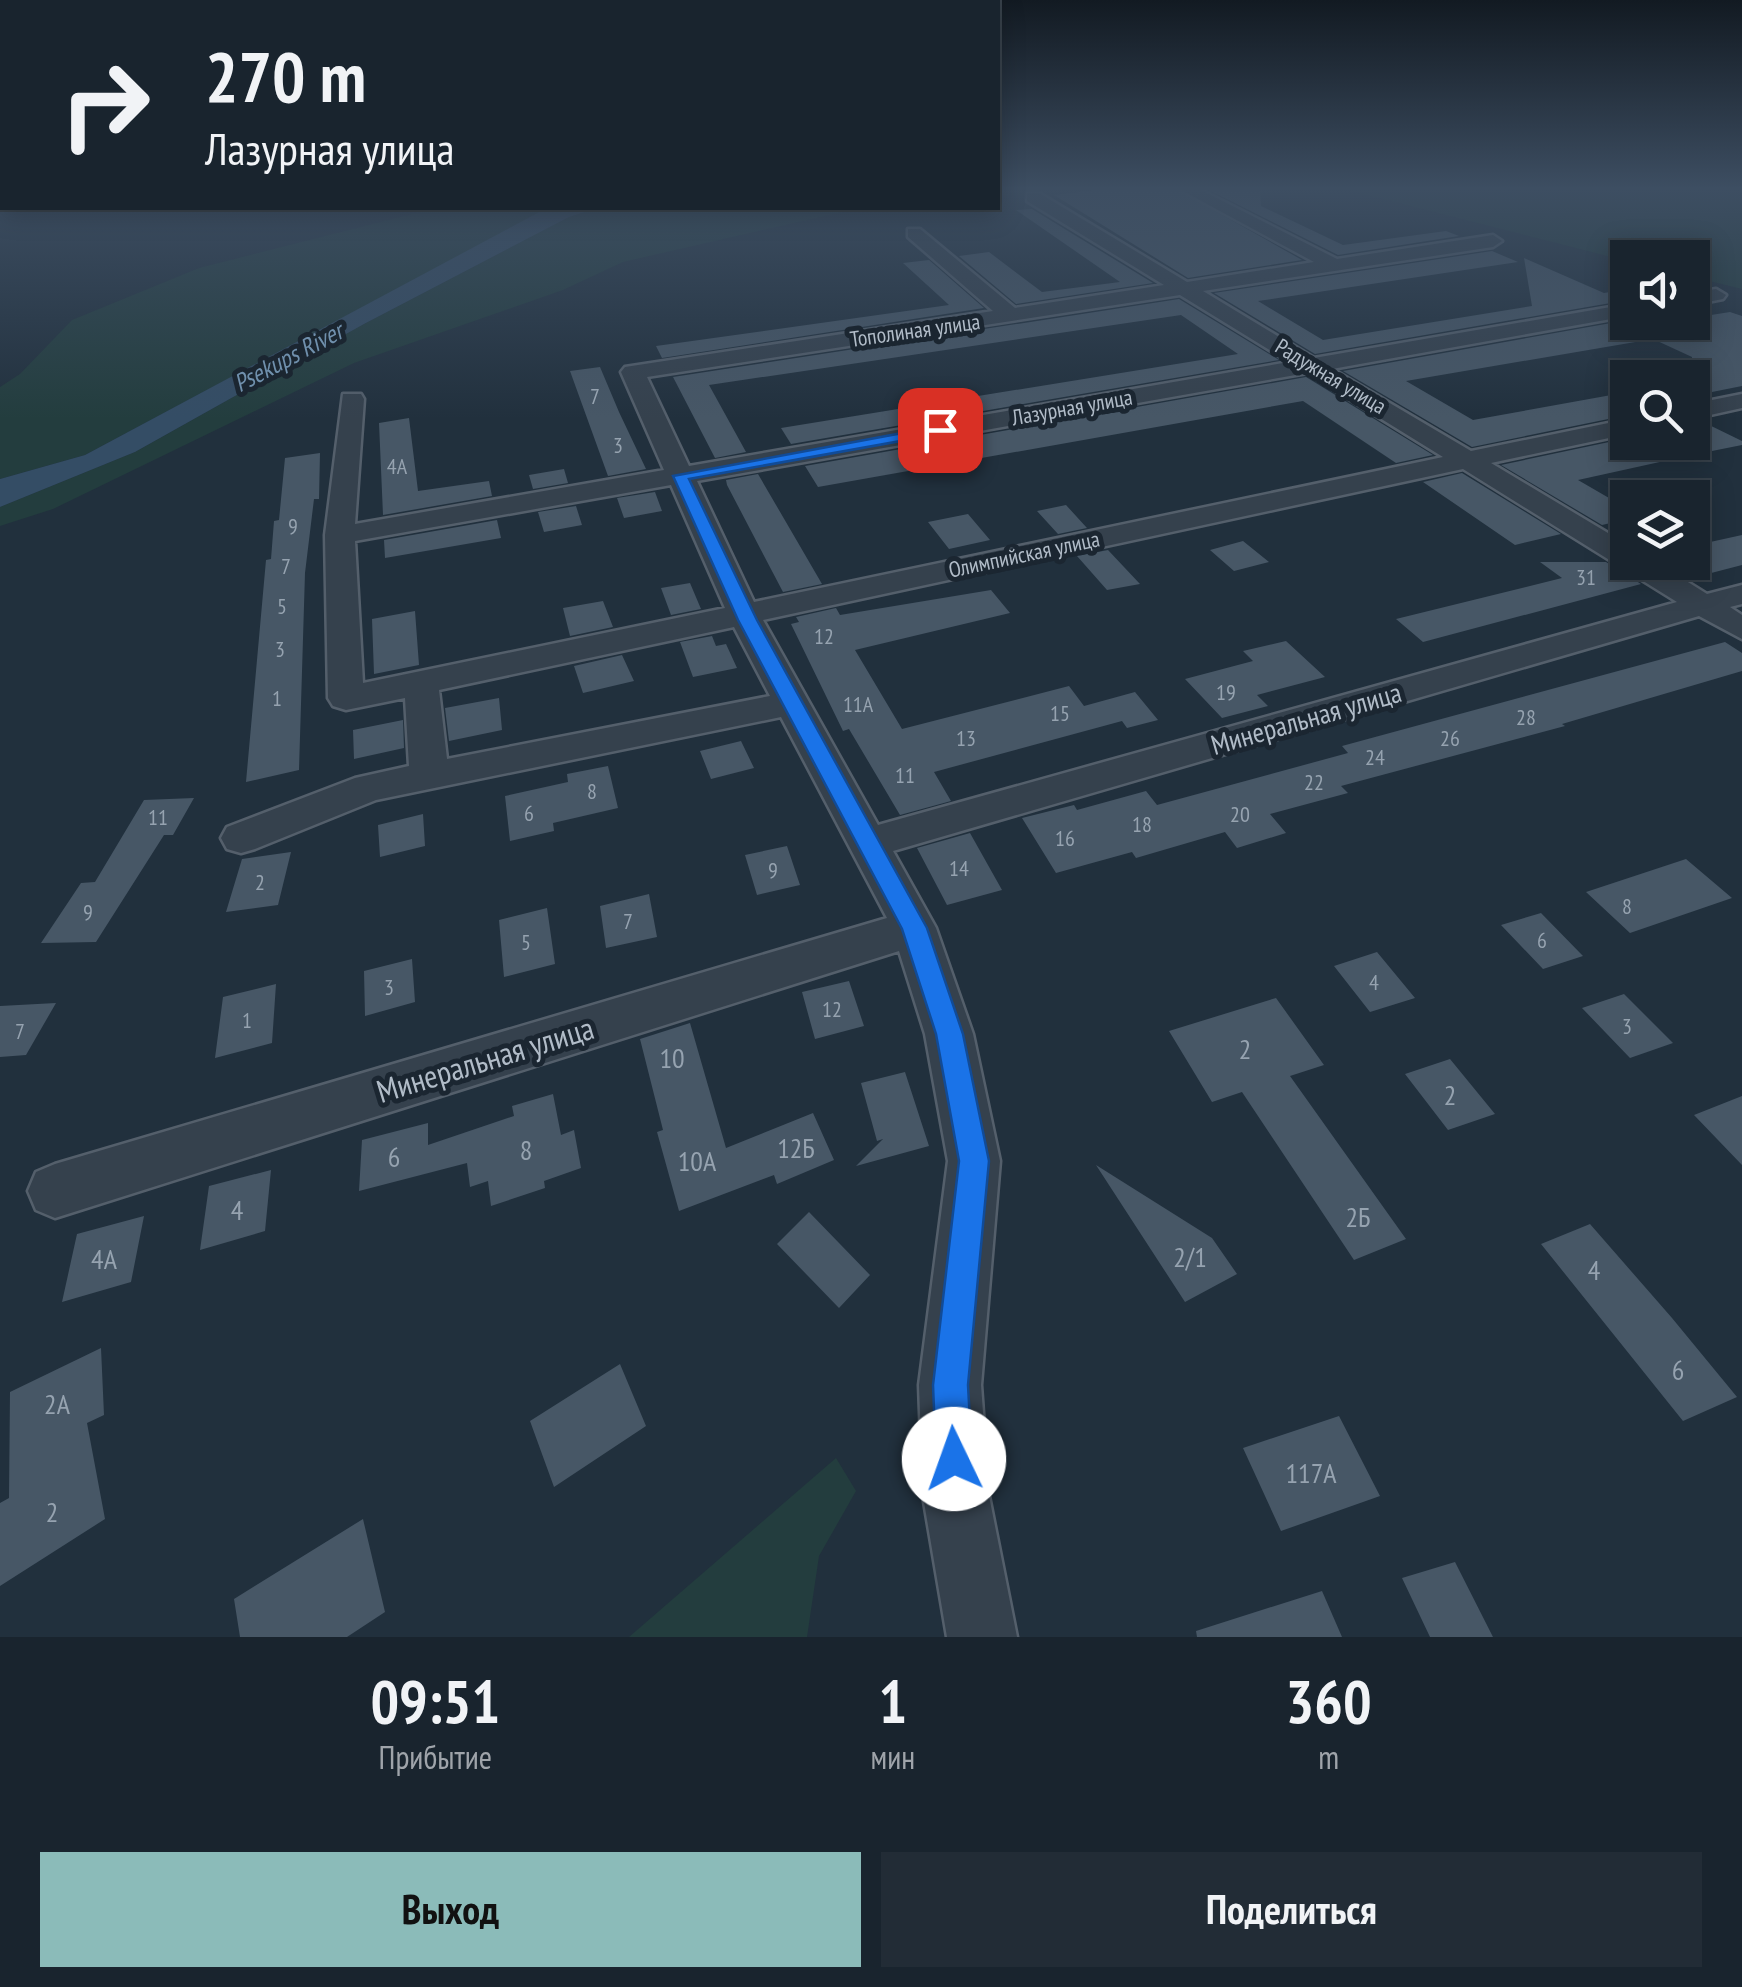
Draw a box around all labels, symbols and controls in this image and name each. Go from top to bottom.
text: 270 m [205,31,366,121]
icon: right [40,40,170,170]
text: Лазурная улица [205,119,454,177]
map controls [1610,240,1710,580]
button: sound [1610,240,1710,340]
street label: Тополиная улица [848,307,982,353]
water label: Psekups River [228,313,351,399]
street label: Радужная улица [1270,332,1392,420]
button: search [1610,360,1710,460]
house number: 7 [590,382,600,410]
street label: Лазурная улица [1009,383,1134,432]
pin [898,388,983,473]
icon: arrive [913,403,968,458]
house number: 3 [613,431,623,459]
house number: 4А [387,452,408,480]
button: layers [1610,480,1710,580]
house number: 9 [288,512,298,540]
street label: Олимпийская улица [946,524,1102,584]
house number: 7 [281,552,291,580]
house number: 31 [1576,563,1596,591]
house number: 5 [277,592,287,620]
house number: 12 [814,622,834,650]
house number: 3 [275,635,285,663]
street label: Минеральная улица [1206,673,1406,763]
house number: 19 [1216,678,1236,706]
house number: 1 [272,684,282,712]
house number: 11А [843,690,874,718]
house number: 15 [1050,699,1070,727]
house number: 28 [1516,703,1536,731]
house number: 13 [956,724,976,752]
house number: 26 [1440,724,1460,752]
house number: 24 [1365,743,1385,771]
house number: 11 [895,761,915,789]
house number: 22 [1304,768,1324,796]
house number: 8 [587,777,597,805]
house number: 6 [524,799,534,827]
house number: 20 [1230,800,1250,828]
house number: 11 [148,803,168,831]
house number: 18 [1132,810,1152,838]
house number: 16 [1055,824,1075,852]
house number: 14 [949,854,969,882]
house number: 9 [768,856,778,884]
house number: 2 [255,868,265,896]
house number: 8 [1622,892,1632,920]
house number: 9 [83,898,93,926]
house number: 7 [623,907,633,935]
house number: 6 [1537,926,1547,954]
house number: 5 [521,928,531,956]
house number: 4 [1369,968,1379,996]
house number: 3 [384,973,394,1001]
house number: 12 [822,995,842,1023]
house number: 1 [242,1006,252,1034]
street label: Минеральная улица [371,1006,599,1112]
house number: 3 [1622,1012,1632,1040]
house number: 7 [15,1017,25,1045]
house number: 2 [1239,1030,1251,1067]
house number: 10 [659,1039,685,1076]
house number: 2 [1444,1076,1456,1113]
house number: 12Б [777,1129,815,1166]
house number: 8 [520,1131,532,1168]
house number: 6 [388,1138,400,1175]
house number: 10А [678,1142,717,1179]
house number: 4 [231,1191,244,1228]
house number: 2Б [1345,1198,1371,1235]
house number: 2/1 [1173,1238,1207,1275]
house number: 4А [91,1240,118,1277]
house number: 4 [1588,1251,1601,1288]
house number: 6 [1672,1351,1684,1388]
house number: 2А [44,1385,71,1422]
position arrow [902,1407,1006,1511]
house number: 117А [1285,1454,1337,1491]
house number: 2 [46,1493,58,1530]
text: 09:51 [370,1662,500,1740]
text: 1 [879,1662,907,1740]
text: 360 [1286,1662,1372,1740]
text: Прибытие [379,1736,492,1778]
text: мин [871,1736,915,1778]
text: m [1318,1736,1339,1778]
button: Выход [40,1852,861,1967]
button: Поделиться [881,1852,1702,1967]

